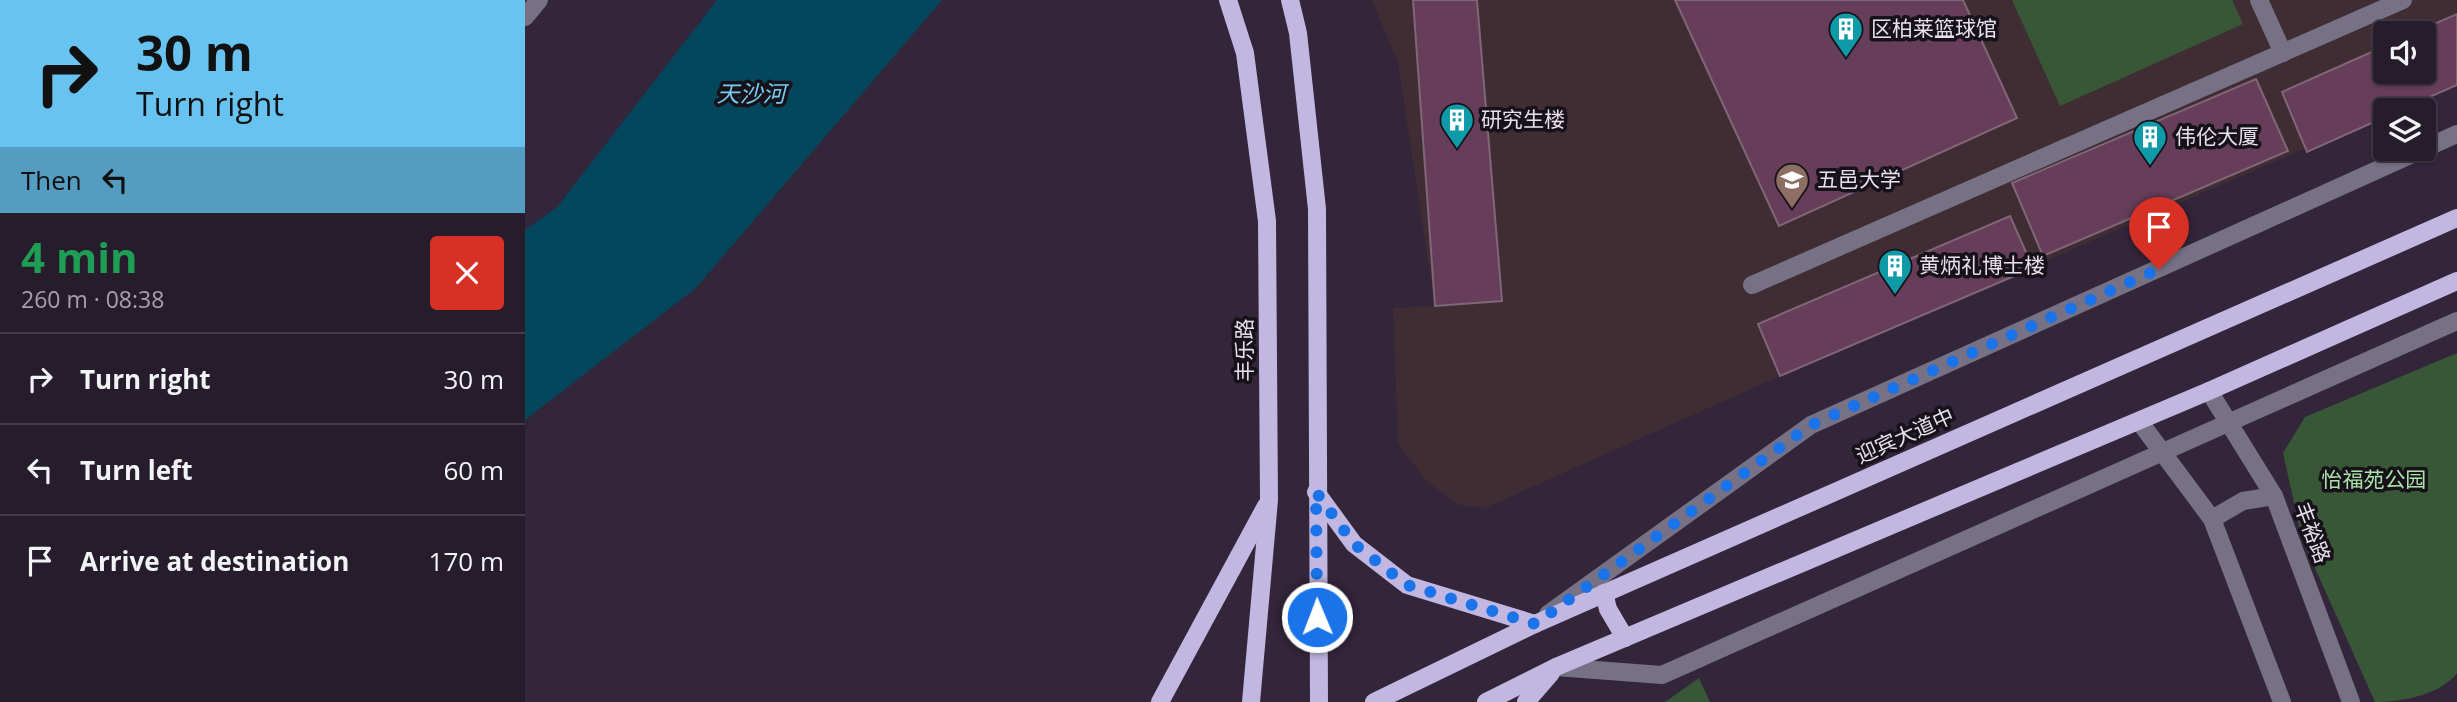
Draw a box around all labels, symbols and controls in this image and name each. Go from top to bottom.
building icon: 区柏莱篮球馆 [1827,10,1865,59]
place label: 区柏莱篮球馆 [1871,14,1997,42]
text: 30 m [136,19,253,85]
map controls [2373,21,2436,161]
button: sound [2373,21,2436,84]
icon: right [21,28,112,119]
water label: 天沙河 [717,77,790,109]
text: Turn right [136,82,284,125]
button: layers [2373,98,2436,161]
building icon: 研究生楼 [1438,101,1476,150]
place label: 研究生楼 [1481,105,1565,133]
building icon: 伟伦大厦 [2131,118,2169,167]
place label: 伟伦大厦 [2175,122,2259,150]
icon: left [96,161,134,199]
school or university icon: 五邑大学 [1773,161,1811,210]
text: Then [21,162,82,198]
place label: 五邑大学 [1817,165,1901,193]
pin [2129,197,2189,269]
icon: arrive [2140,208,2178,246]
text: 4 min [21,228,138,285]
button: close [430,236,504,310]
building icon: 黄炳礼博士楼 [1876,247,1914,296]
place label: 黄炳礼博士楼 [1919,251,2045,279]
text: 260 m · 08:38 [21,283,164,315]
street label: 丰乐路 [1230,319,1258,382]
icon: right [21,360,59,398]
text: Turn right [80,361,211,397]
text: 30 m [443,361,504,397]
street label: 迎宾大道中 [1851,401,1958,469]
icon: left [21,451,59,489]
text: Turn left [80,452,192,488]
text: 60 m [443,452,504,488]
park label: 怡福苑公园 [2322,465,2427,493]
street label: 丰裕路 [2289,498,2337,567]
icon: arrive [21,542,59,580]
text: Arrive at destination [80,543,349,579]
text: 170 m [429,543,504,579]
position arrow [1280,580,1354,654]

